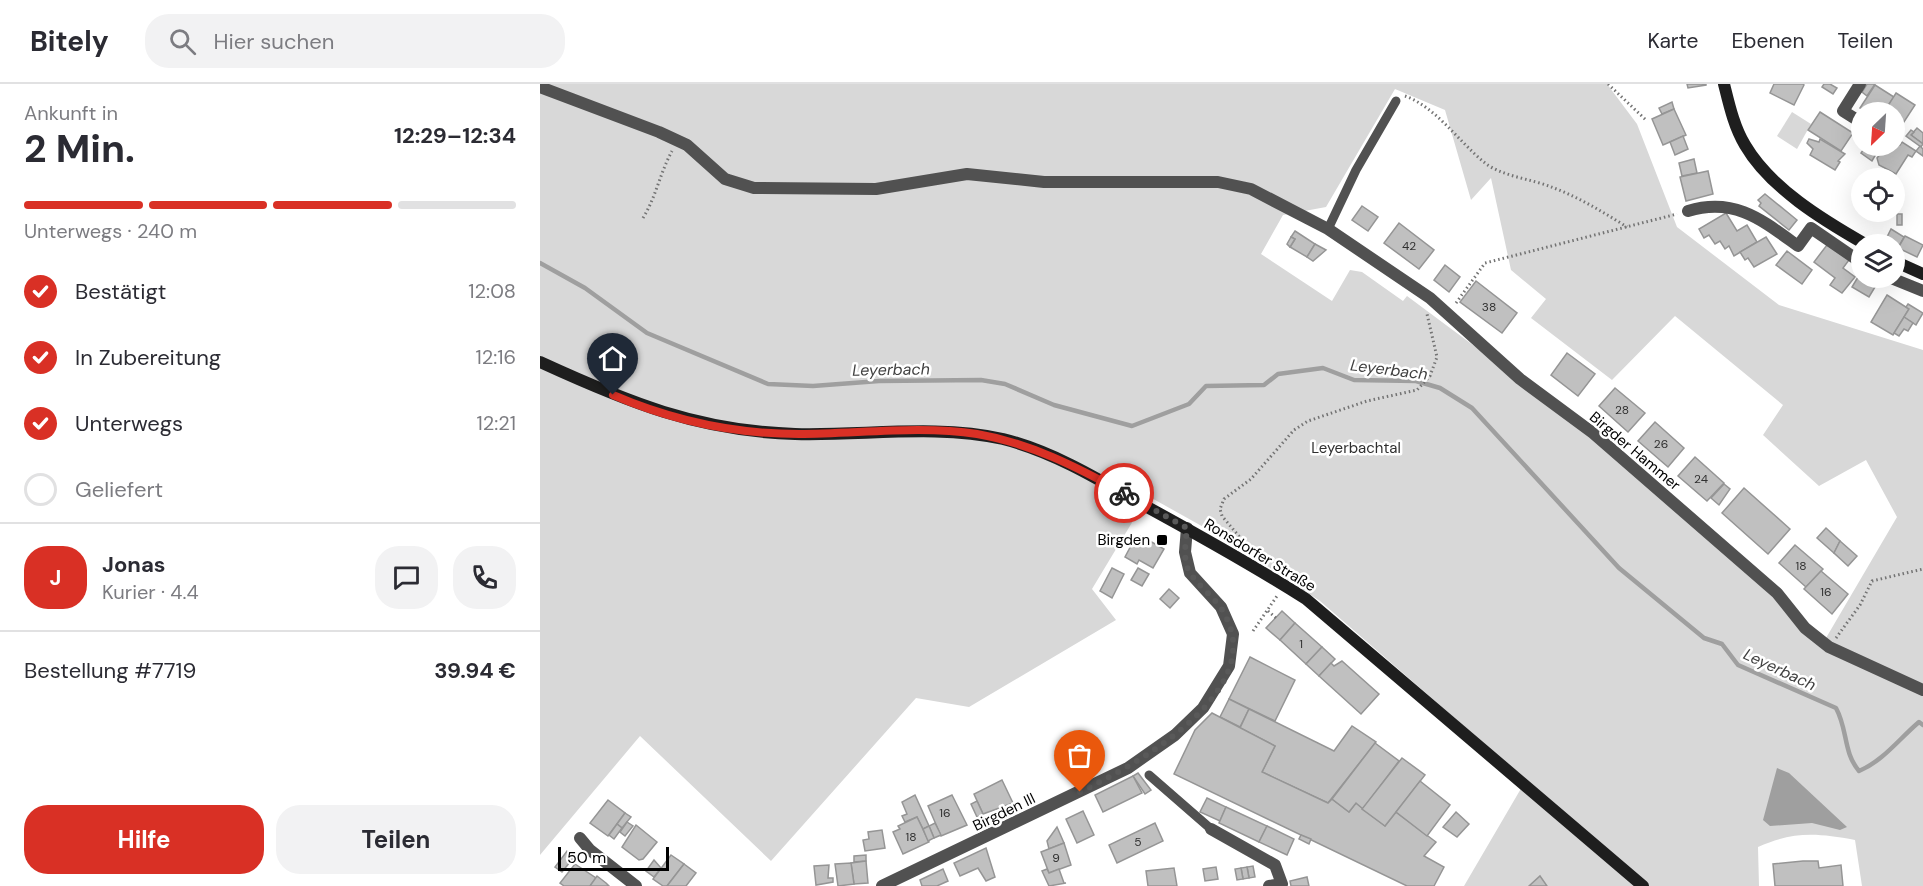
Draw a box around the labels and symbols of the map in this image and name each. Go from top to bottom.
north arrow [1851,102,1905,156]
house number: 42 [1402,238,1416,254]
house number: 38 [1482,299,1496,315]
pin [587,333,638,395]
water label: Leyerbach [1349,354,1429,385]
water label: Leyerbach [852,358,930,381]
house number: 28 [1615,402,1629,418]
street label: Birgder Hammer [1585,407,1685,495]
house number: 26 [1654,436,1668,452]
park label: Leyerbachtal [1311,438,1401,458]
courier [1094,463,1154,523]
house number: 24 [1694,471,1708,487]
street label: Ronsdorfer Straße [1201,514,1319,596]
place label: Birgden [1097,530,1150,550]
marker: Birgden [1155,533,1169,547]
house number: 18 [1795,558,1807,574]
house number: 16 [1820,584,1832,600]
house number: 1 [1299,636,1303,652]
water label: Leyerbach [1740,644,1819,695]
pin [1054,730,1105,792]
street label: Birgden III [969,788,1039,836]
house number: 16 [939,805,951,821]
house number: 18 [905,829,917,845]
house number: 5 [1134,834,1142,850]
scale bar [558,844,669,872]
house number: 9 [1052,850,1060,866]

